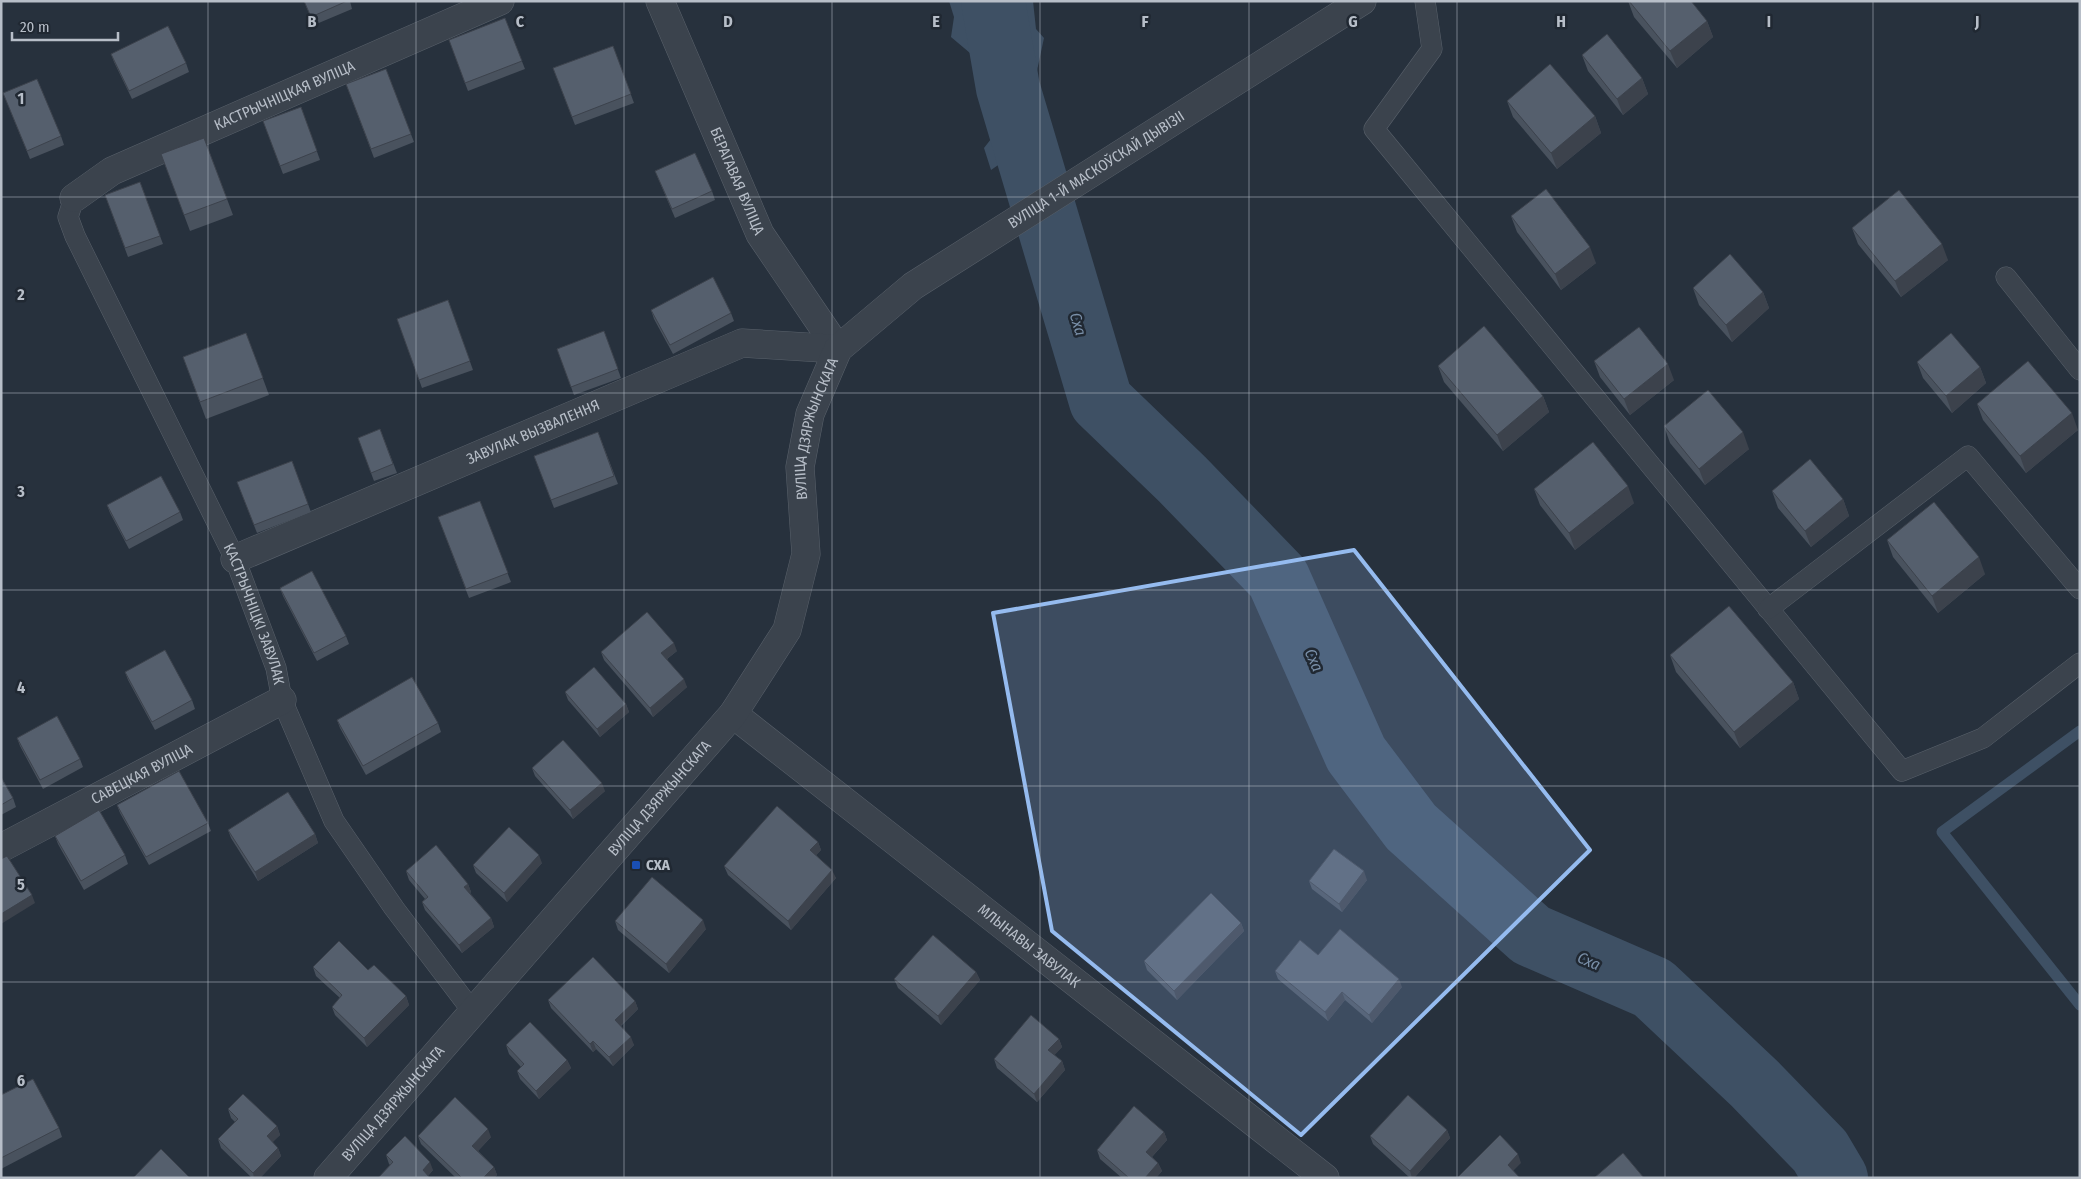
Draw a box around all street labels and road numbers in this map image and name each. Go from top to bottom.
street label: КАСТРЫЧНІЦКАЯ ВУЛІЦА [211,57,358,134]
street label: ВУЛІЦА 1-Й МАСКОЎСКАЙ ДЫВІЗІІ [1005,107,1188,232]
street label: БЕРАГАВАЯ ВУЛІЦА [706,125,768,238]
street label: ВУЛІЦА ДЗЯРЖЫНСКАГА [791,355,842,501]
street label: ЗАВУЛАК ВЫЗВАЛЕННЯ [464,396,602,468]
street label: КАСТРЫЧНІЦКІ ЗАВУЛАК [220,540,288,686]
street label: ВУЛІЦА ДЗЯРЖЫНСКАГА [604,737,715,860]
street label: САВЕЦКАЯ ВУЛІЦА [88,740,196,808]
street label: МЛЫНАВЫ ЗАВУЛАК [974,900,1084,992]
street label: ВУЛІЦА ДЗЯРЖЫНСКАГА [338,1042,448,1165]

